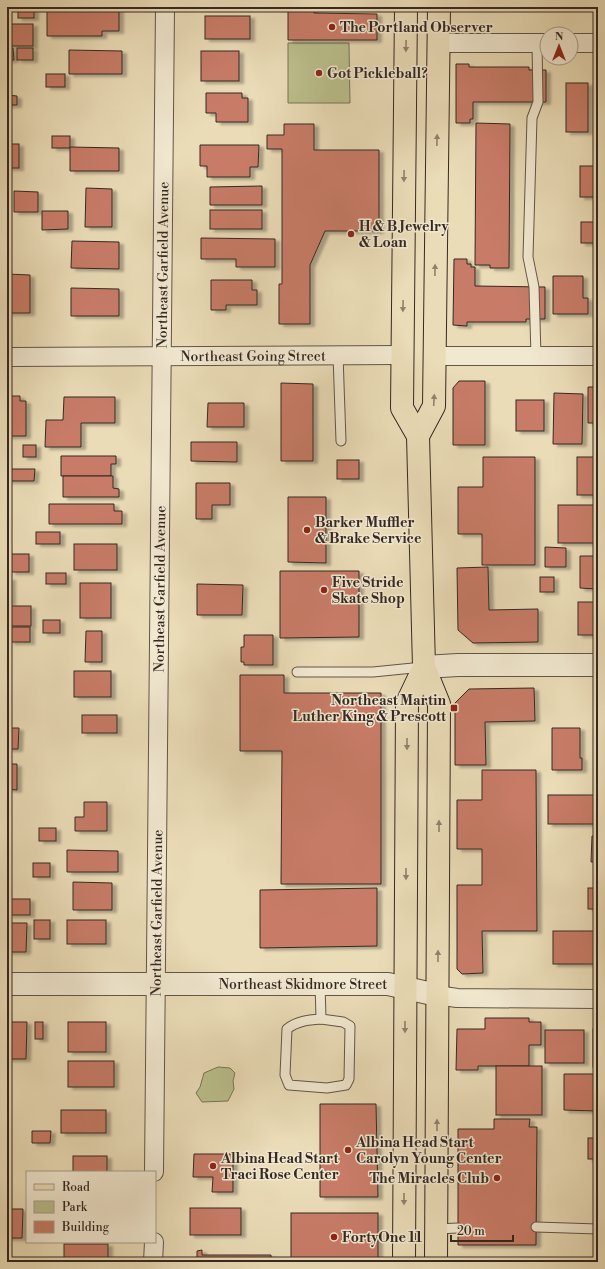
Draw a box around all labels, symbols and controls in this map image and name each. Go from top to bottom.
place label: The Portland Observer [340,19,493,37]
marker: The Portland Observer [327,22,337,32]
north arrow [539,26,579,66]
text: N [555,30,564,44]
one-way arrow [403,40,409,53]
place label: Got Pickleball? [327,65,428,83]
marker: Got Pickleball? [314,68,324,78]
one-way arrow [434,133,440,146]
one-way arrow [401,170,407,183]
street label: Northeast Garfield Avenue [154,181,173,349]
place label: H & B Jewelry & Loan [359,218,450,252]
marker: H & B Jewelry & Loan [346,229,356,239]
one-way arrow [432,264,439,276]
one-way arrow [400,300,406,313]
street label: Northeast Going Street [180,347,326,366]
one-way arrow [430,394,437,406]
street label: Northeast Garfield Avenue [151,505,170,673]
place label: Barker Muffler & Brake Service [315,514,422,548]
marker: Barker Muffler & Brake Service [302,525,312,535]
place label: Five Stride Skate Shop [332,574,405,608]
marker: Five Stride Skate Shop [319,585,329,595]
place label: Northeast Martin Luther King & Prescott [293,692,447,726]
marker: Northeast Martin Luther King & Prescott [449,703,459,713]
one-way arrow [404,738,410,751]
one-way arrow [435,820,442,832]
street label: Northeast Garfield Avenue [148,829,167,997]
one-way arrow [403,868,409,881]
one-way arrow [435,949,441,962]
street label: Northeast Skidmore Street [219,976,387,994]
one-way arrow [402,1021,408,1034]
one-way arrow [434,1118,440,1131]
place label: Albina Head Start Carolyn Young Center [355,1134,502,1168]
marker: Albina Head Start Carolyn Young Center [343,1145,353,1155]
place label: Albina Head Start Traci Rose Center [220,1150,340,1184]
marker: Albina Head Start Traci Rose Center [208,1161,218,1171]
place label: The Miracles Club [369,1170,489,1188]
legend [26,1171,156,1243]
marker: The Miracles Club [492,1173,502,1183]
text: Road [62,1180,90,1195]
one-way arrow [401,1193,407,1206]
text: Park [62,1200,88,1215]
scale bar [451,1217,513,1243]
text: Building [61,1220,110,1235]
text: 20 m [457,1224,485,1239]
place label: FortyOne 11 [342,1229,422,1247]
marker: FortyOne 11 [329,1232,339,1242]

